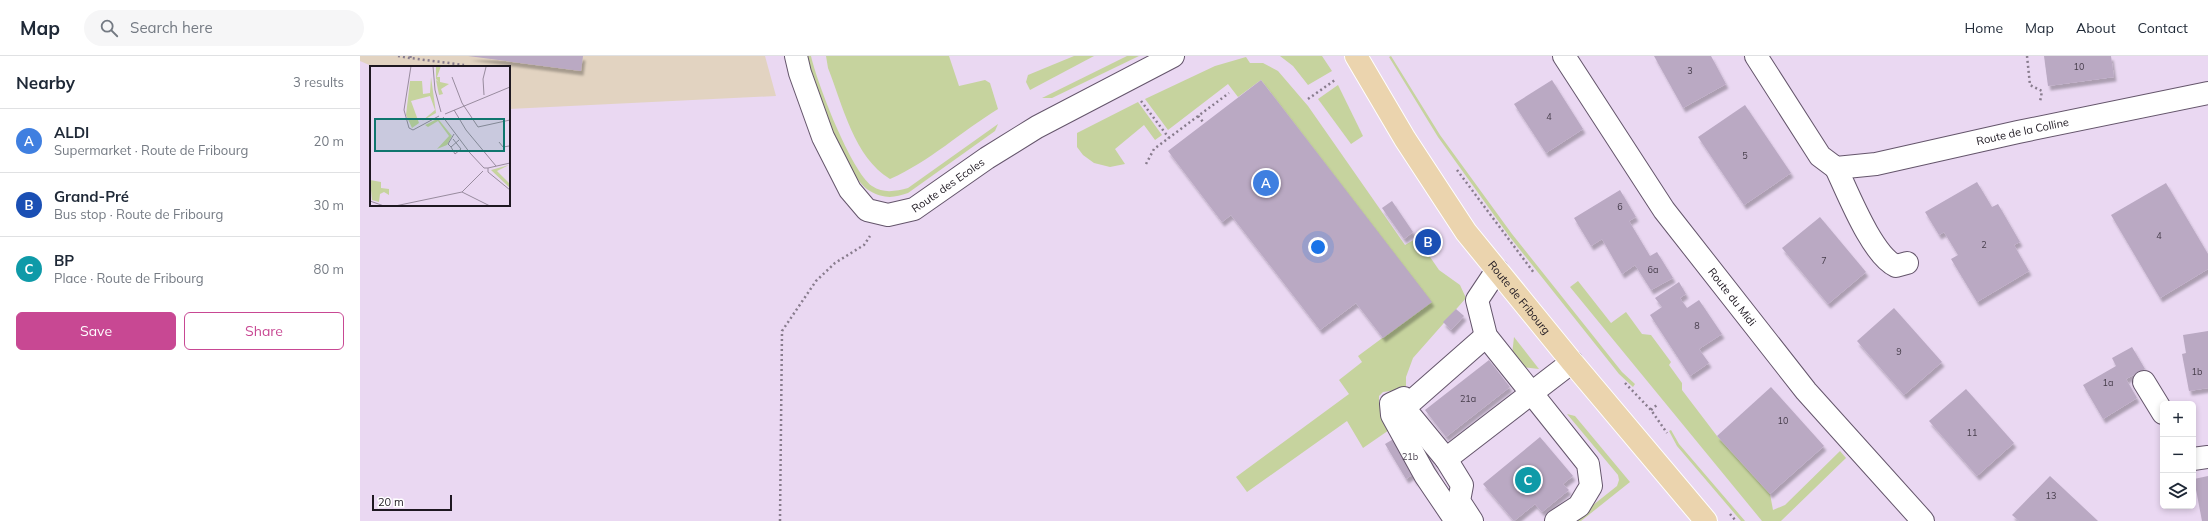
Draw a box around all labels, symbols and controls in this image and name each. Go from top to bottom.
search box [84,10,364,46]
text: Map [20,16,60,40]
icon: search [98,17,120,39]
text: Search here [130,18,213,37]
text: Home [1964,19,2003,37]
text: Map [2025,19,2054,37]
text: About [2076,19,2116,37]
text: Contact [2138,19,2188,37]
house number: 10 [2074,61,2084,72]
house number: 3 [1687,65,1693,76]
inset map [370,66,510,206]
text: Nearby [16,72,75,93]
text: 3 results [293,74,344,90]
house number: 4 [1546,111,1552,122]
street label: Route de la Colline [1975,115,2070,148]
text: ALDI [54,123,89,142]
text: A [24,133,34,149]
text: 20 m [314,133,344,149]
text: Supermarket · Route de Fribourg [54,142,248,158]
house number: 5 [1742,150,1748,161]
street label: Route des Ecoles [909,155,987,216]
pin: A [1253,168,1279,198]
text: Grand-Pré [54,187,129,206]
text: B [25,197,33,213]
text: 30 m [314,197,344,213]
house number: 6 [1617,201,1623,212]
text: Bus stop · Route de Fribourg [54,206,223,222]
pin: B [1415,227,1441,257]
house number: 4 [2156,230,2162,241]
your location [1308,237,1328,257]
house number: 2 [1981,239,1987,250]
text: BP [54,251,74,270]
house number: 7 [1821,255,1827,266]
street label: Route de Fribourg [1485,258,1553,337]
text: C [25,261,33,277]
text: 80 m [314,261,344,277]
house number: 6a [1648,264,1658,275]
street label: Route du Midi [1705,265,1759,329]
text: Place · Route de Fribourg [54,270,204,286]
button: Save [16,312,176,350]
button: Share [184,312,344,350]
house number: 8 [1694,320,1700,331]
house number: 9 [1896,346,1902,357]
house number: 1b [2192,366,2202,377]
house number: 1a [2103,377,2113,388]
house number: 21a [1460,393,1476,404]
map controls [2160,401,2196,509]
button: + [2160,401,2196,437]
house number: 10 [1778,415,1788,426]
house number: 11 [1967,427,1977,438]
button: − [2160,437,2196,473]
house number: 21b [1402,451,1418,462]
pin: C [1515,465,1541,495]
button: layers [2160,473,2196,509]
house number: 13 [2046,490,2056,501]
scale bar [372,493,452,512]
text: 20 m [378,495,404,509]

